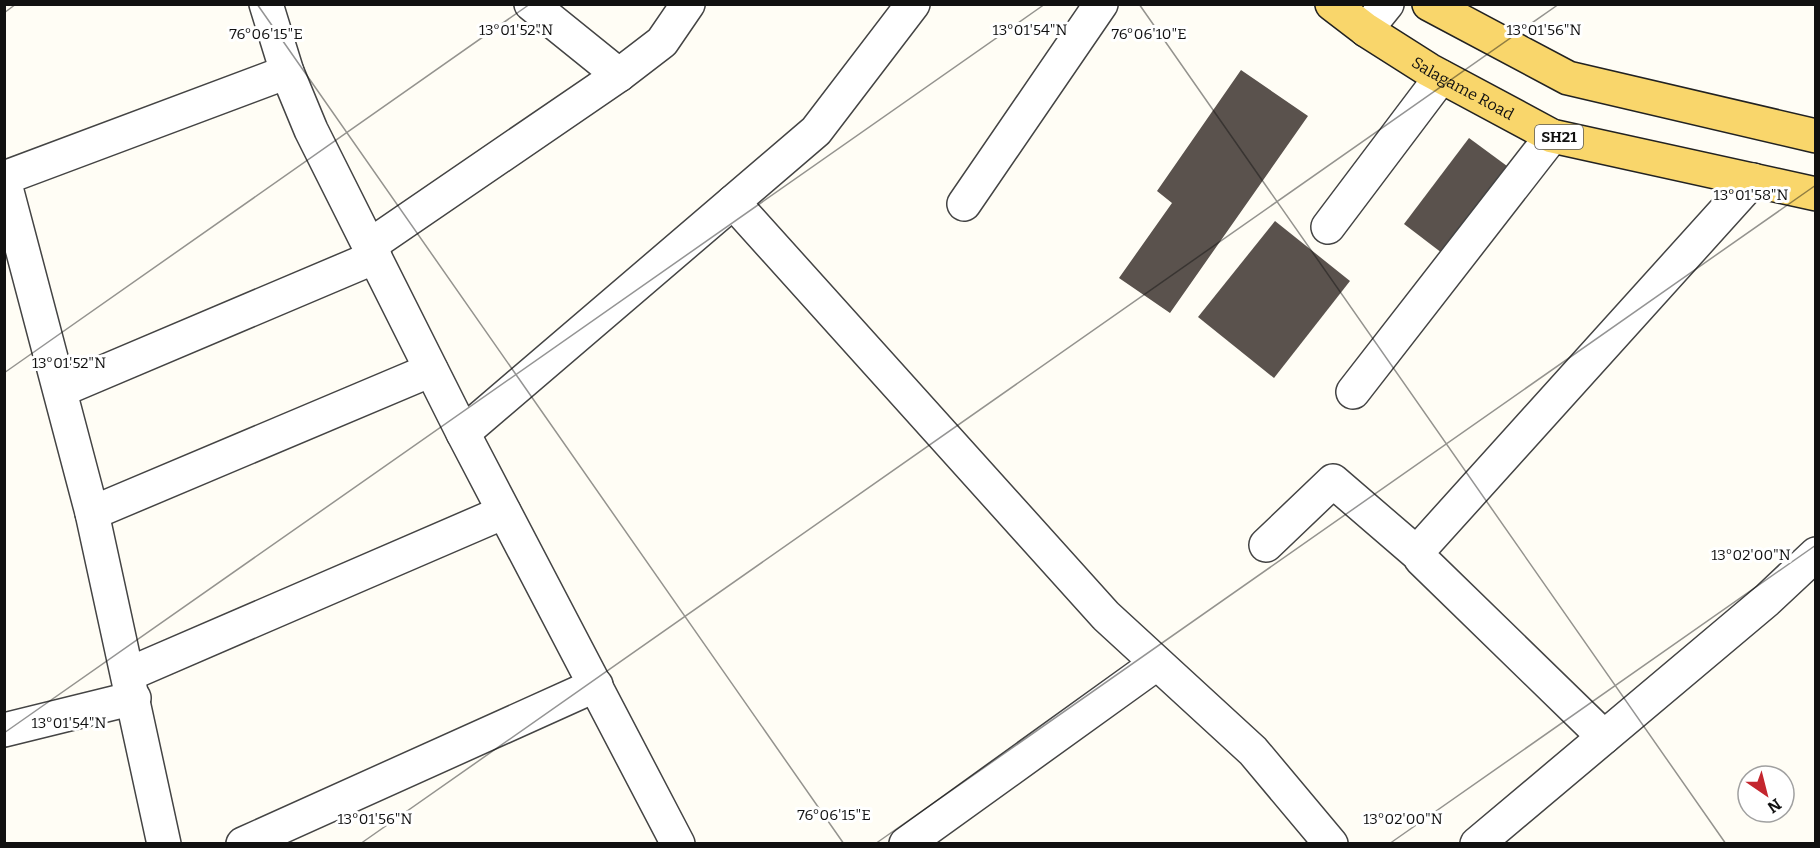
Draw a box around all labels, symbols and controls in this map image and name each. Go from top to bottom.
text: 13°01'52"N [479,21,553,39]
text: 13°01'54"N [993,21,1068,39]
text: 13°01'56"N [1507,21,1582,39]
text: 76°06'15"E [229,25,303,43]
text: 76°06'10"E [1111,25,1187,43]
street label: Salagame Road [1408,53,1518,124]
road number: SH21 [1535,125,1583,149]
text: 13°01'58"N [1714,186,1789,204]
text: 13°01'52"N [32,354,106,372]
text: 13°02'00"N [1711,546,1791,564]
text: 13°01'54"N [32,714,107,732]
north arrow [1736,764,1796,824]
text: N [1764,795,1785,817]
text: 76°06'15"E [797,806,871,824]
text: 13°01'56"N [338,810,413,828]
text: 13°02'00"N [1363,810,1443,828]

